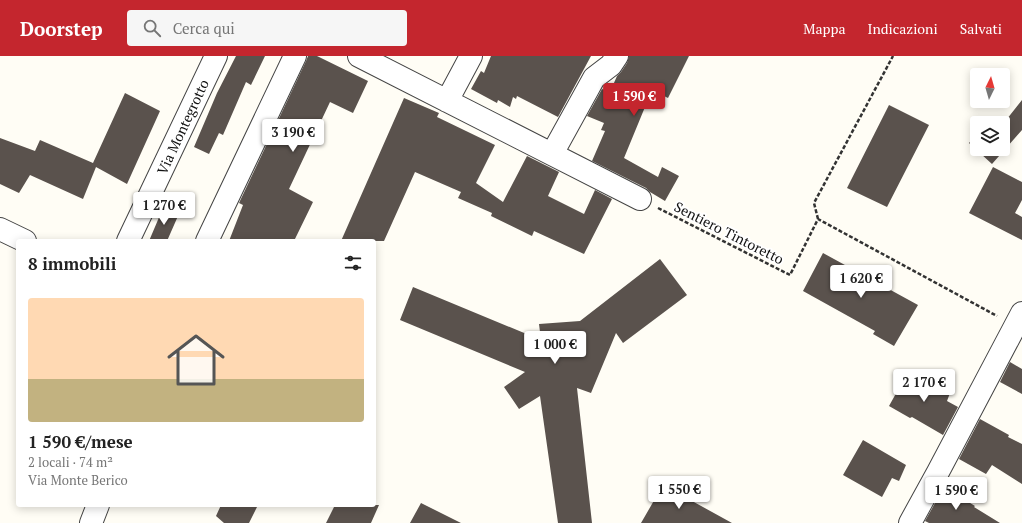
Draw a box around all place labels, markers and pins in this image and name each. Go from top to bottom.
pin: 1 590 € [597,83,671,117]
pin: 3 190 € [256,119,330,153]
pin: 1 270 € [127,192,201,226]
pin: 1 620 € [824,265,898,299]
pin: 1 000 € [518,331,592,365]
pin: 2 170 € [887,369,961,403]
pin: 1 550 € [642,476,716,510]
pin: 1 590 € [919,477,993,511]

